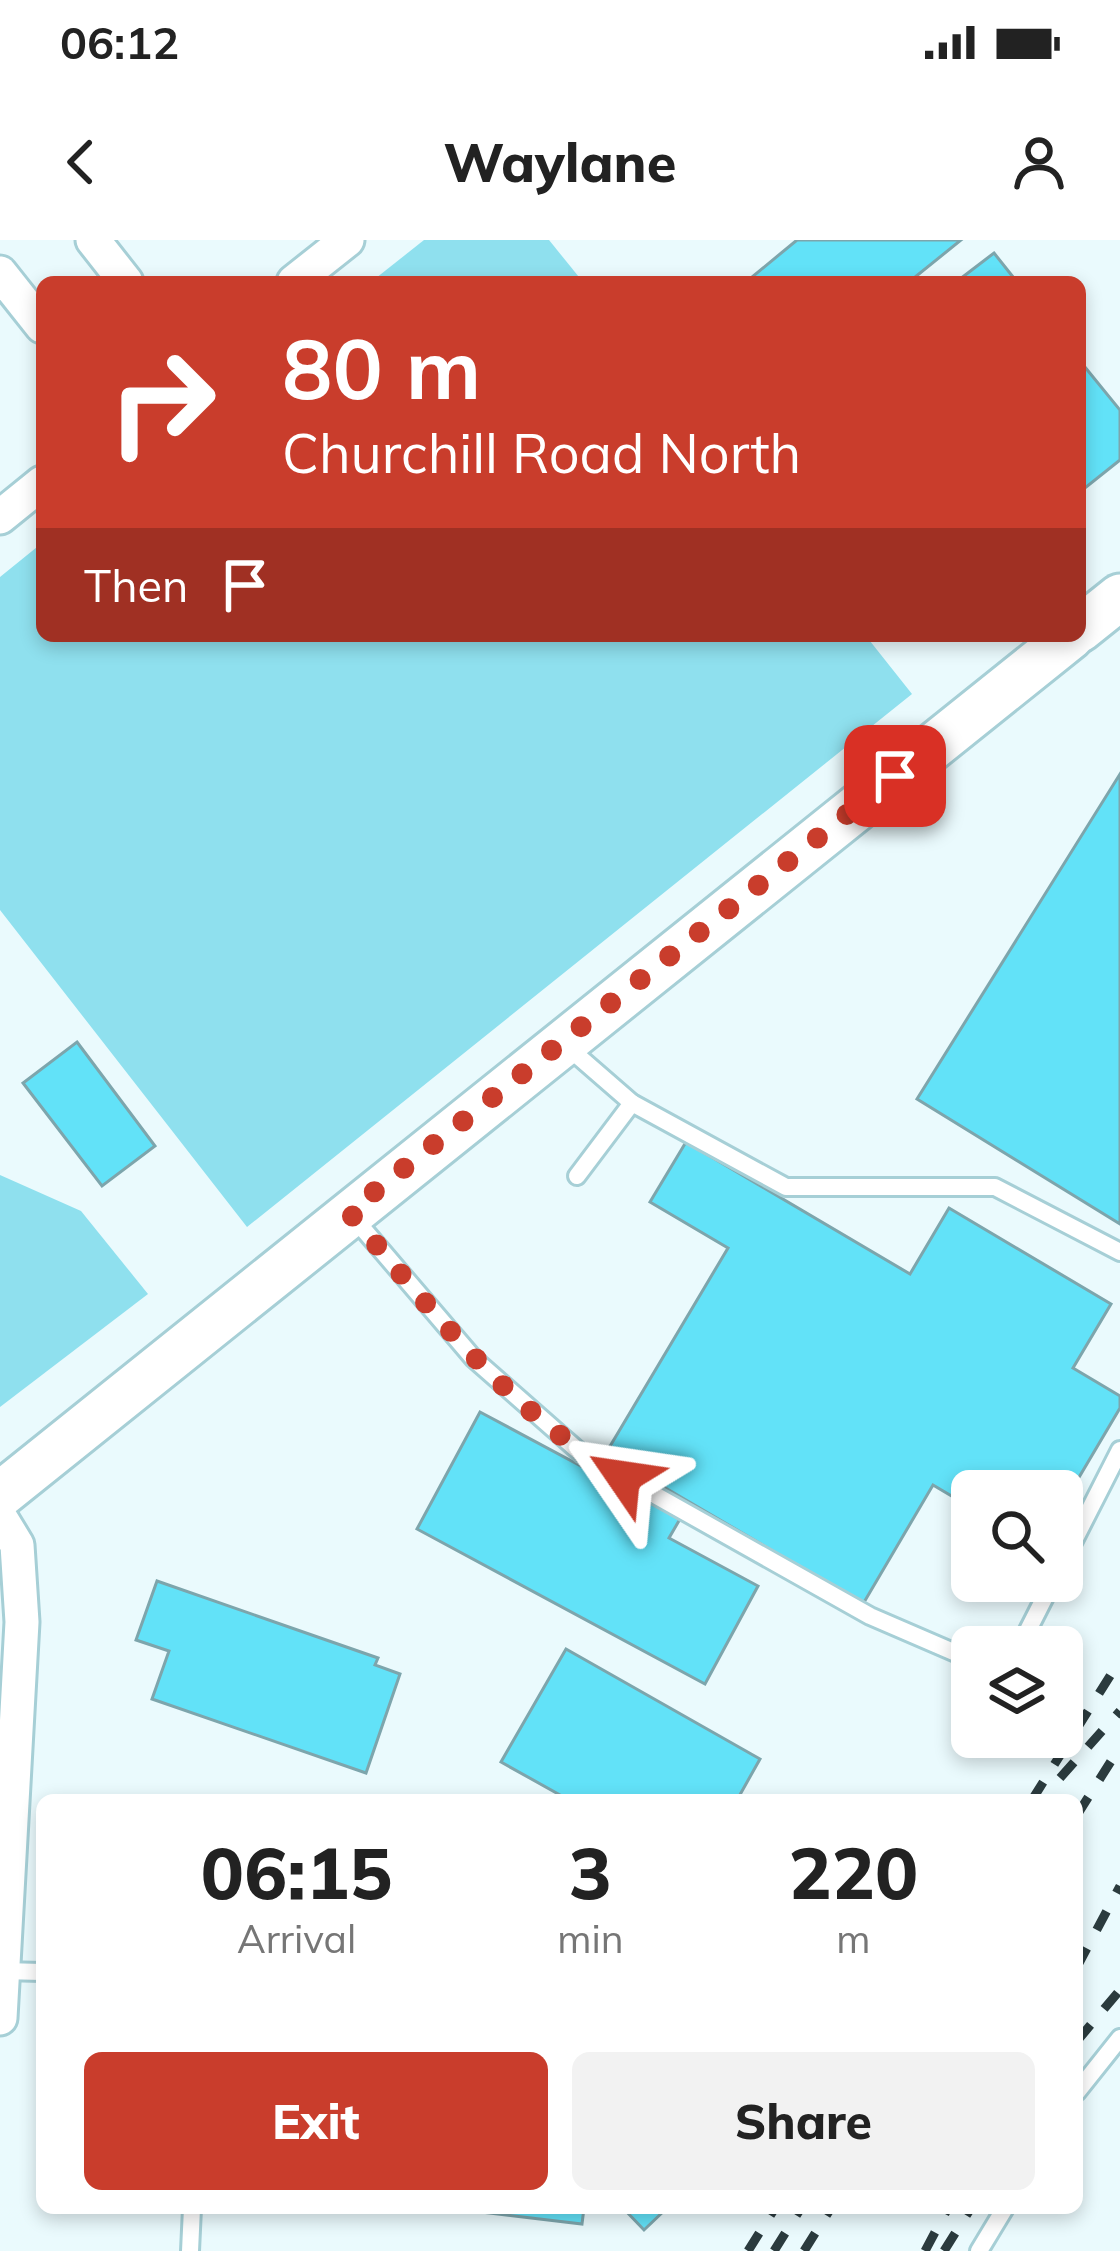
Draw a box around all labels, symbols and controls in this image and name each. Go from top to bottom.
text: 06:12 [60,14,179,70]
text: Waylane [444,128,676,196]
icon: back [48,129,114,195]
icon: person [1006,129,1072,195]
text: 80 m [282,315,481,420]
icon: right [84,324,240,480]
text: Churchill Road North [282,419,801,487]
icon: arrive [212,552,278,618]
text: Then [84,557,188,613]
pin [844,725,946,827]
icon: arrive [862,743,928,809]
position arrow [560,1414,686,1540]
map controls [951,1470,1083,1758]
button: search [951,1470,1083,1602]
button: layers [951,1626,1083,1758]
text: 06:15 [201,1827,392,1917]
text: 3 [569,1827,612,1917]
text: 220 [789,1827,918,1917]
text: Arrival [237,1914,356,1963]
text: min [557,1914,624,1963]
text: m [836,1914,870,1963]
button: Exit [84,2052,548,2190]
button: Share [572,2052,1035,2190]

